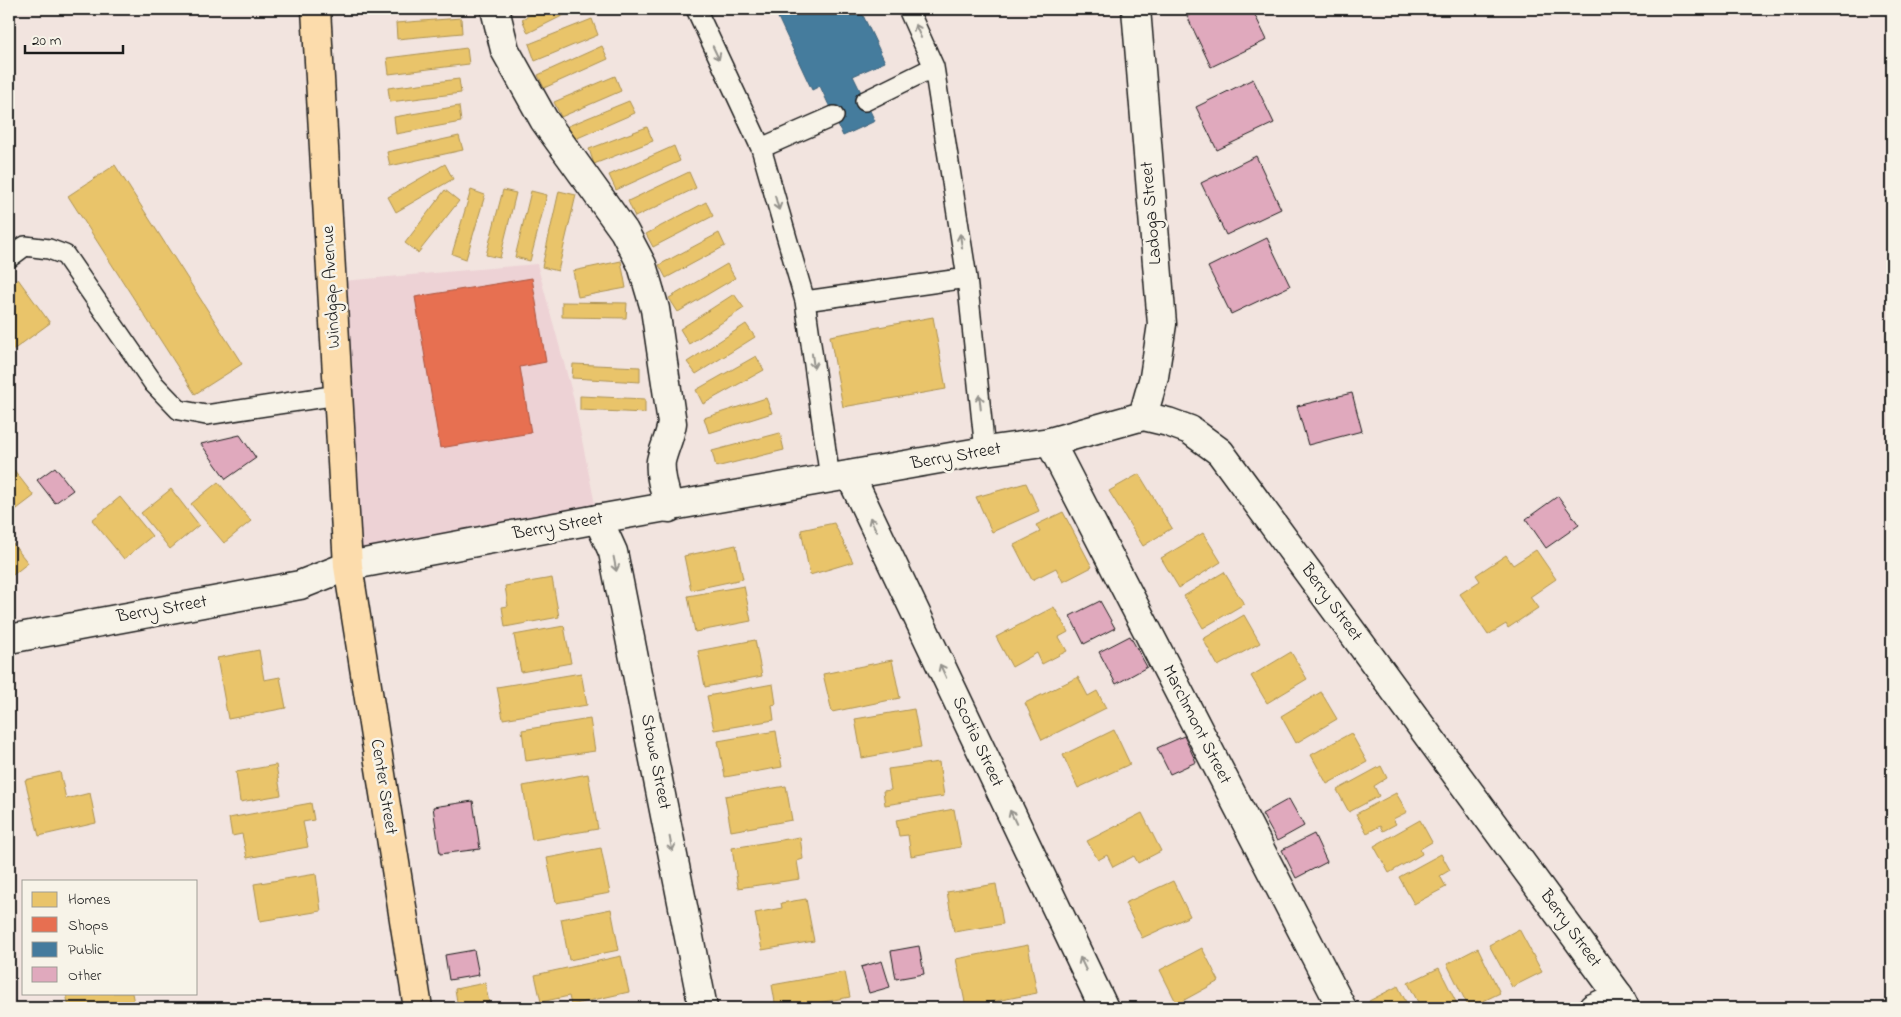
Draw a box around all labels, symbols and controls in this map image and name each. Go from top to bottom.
scale bar [25,22,122,54]
one-way arrow [913,24,923,39]
text: 20 m [32,30,62,52]
one-way arrow [712,45,722,60]
street label: Ladoga Street [1135,160,1170,266]
one-way arrow [772,195,782,211]
street label: Windgap Avenue [316,224,349,349]
one-way arrow [956,233,966,249]
one-way arrow [809,353,819,369]
one-way arrow [975,395,985,411]
street label: Berry Street [908,436,1003,478]
street label: Berry Street [510,506,605,548]
one-way arrow [868,517,878,532]
one-way arrow [611,556,621,572]
street label: Berry Street [1293,558,1368,648]
street label: Berry Street [114,589,209,631]
street label: Marchmont Street [1155,661,1237,789]
one-way arrow [938,664,947,679]
street label: Scotia Street [945,692,1009,792]
street label: Stowe Street [633,712,677,812]
street label: Center Street [363,737,403,837]
one-way arrow [1008,810,1018,825]
one-way arrow [666,835,676,851]
legend [22,880,198,994]
street label: Berry Street [1532,884,1607,974]
text: Homes [68,889,111,911]
text: Shops [68,915,108,937]
text: Public [68,939,104,961]
one-way arrow [1078,957,1087,972]
text: Other [68,965,102,987]

